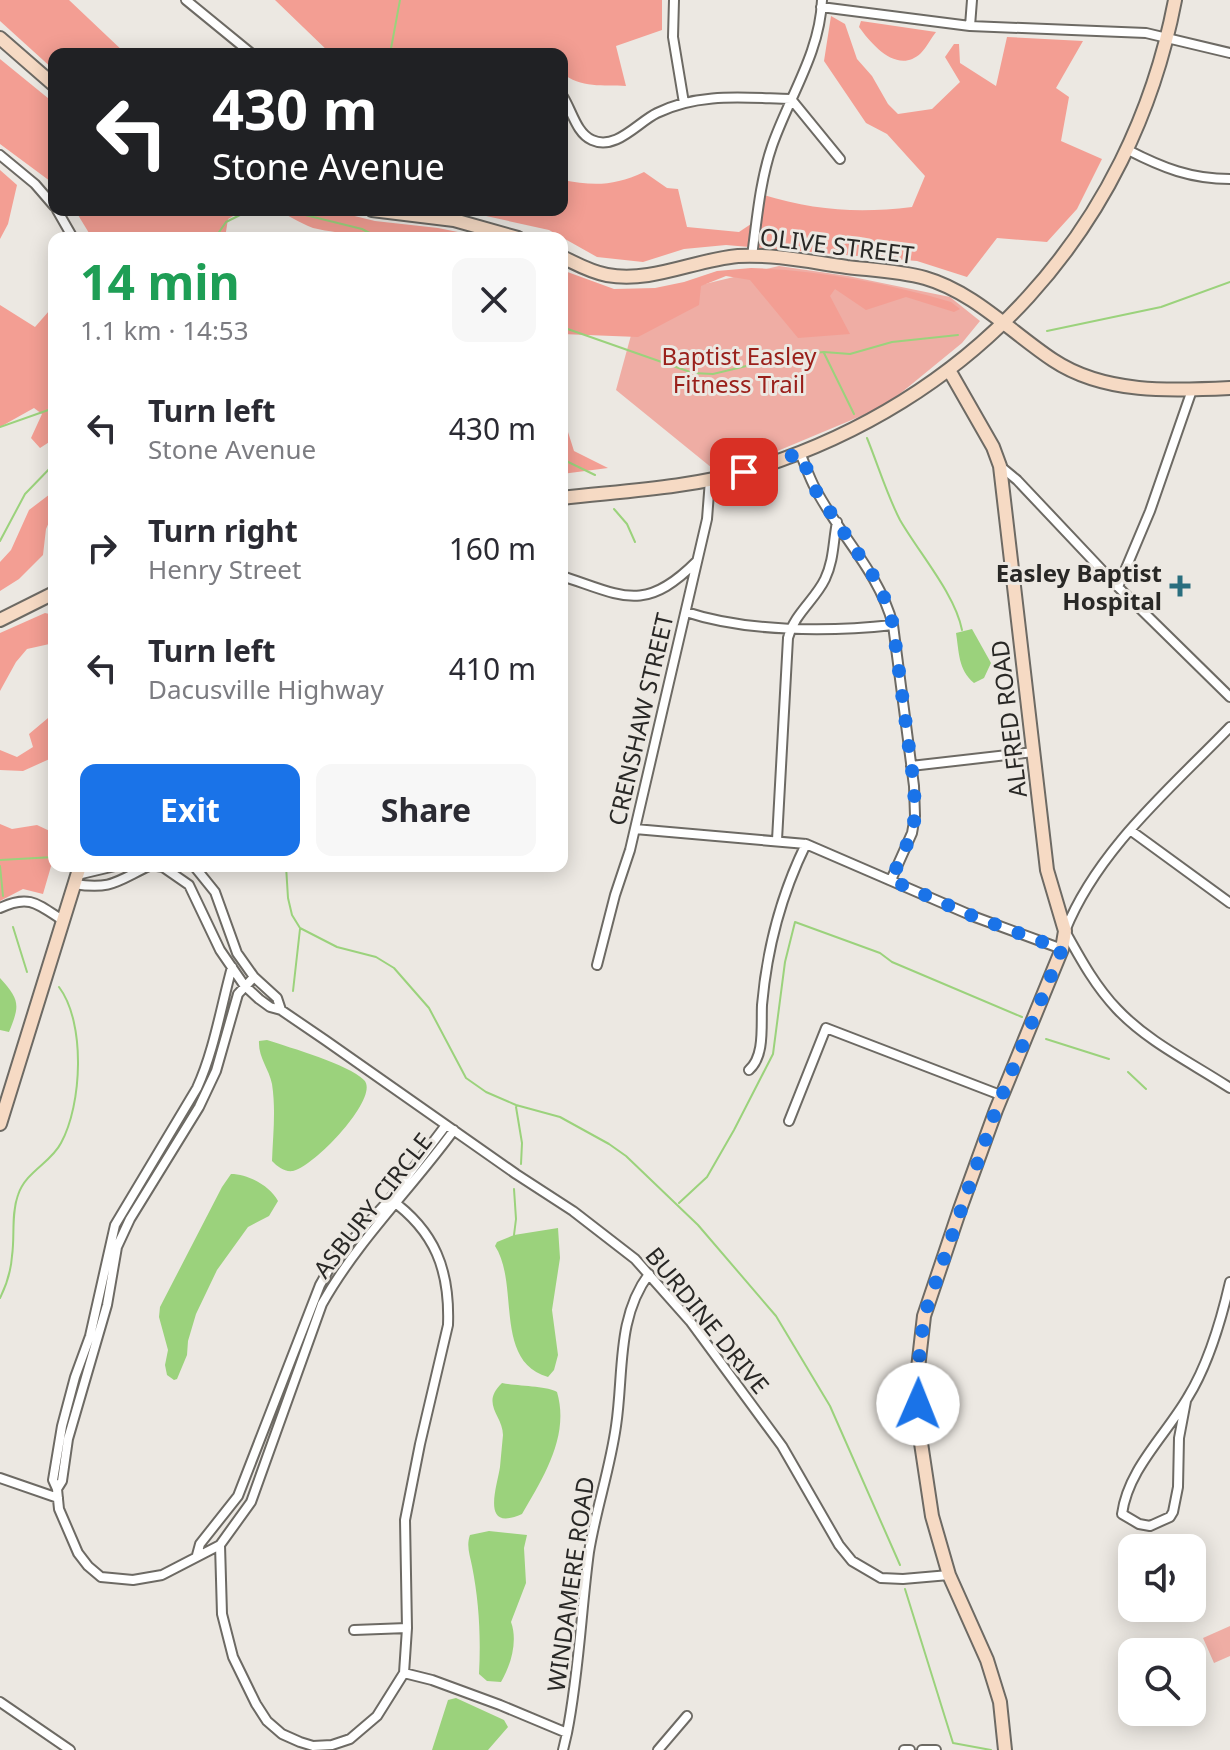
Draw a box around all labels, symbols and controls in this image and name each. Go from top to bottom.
text: 430 m [212,70,377,146]
icon: left [80,80,184,184]
text: Stone Avenue [212,142,445,191]
street label: OLIVE STREET [758,219,917,271]
text: 14 min [80,249,240,314]
button: close [452,258,536,342]
text: 1.1 km · 14:53 [80,312,249,348]
park label: Baptist Easley Fitness Trail [662,339,817,400]
text: Turn left [148,390,276,431]
icon: left [80,406,124,450]
text: 430 m [449,408,536,449]
text: Stone Avenue [148,431,316,467]
pin [710,438,778,506]
icon: arrive [722,450,766,494]
text: Turn right [148,510,298,551]
icon: right [80,526,124,570]
text: 160 m [449,528,536,569]
text: Henry Street [148,551,301,587]
place label: Easley Baptist Hospital [996,556,1162,617]
marker: Easley Baptist Hospital [1169,575,1191,597]
street label: CRENSHAW STREET [600,609,681,828]
text: Turn left [148,630,276,671]
street label: ALFRED ROAD [982,638,1034,800]
icon: left [80,646,124,690]
text: 410 m [449,648,536,689]
text: Dacusville Highway [148,671,384,707]
button: Exit [80,764,300,856]
button: Share [316,764,536,856]
street label: ASBURY CIRCLE [305,1126,439,1284]
street label: BURDINE DRIVE [639,1240,777,1400]
position arrow [876,1362,960,1446]
street label: WINDAMERE ROAD [539,1474,601,1694]
map controls [1118,1534,1206,1726]
button: sound [1118,1534,1206,1622]
button: search [1118,1638,1206,1726]

